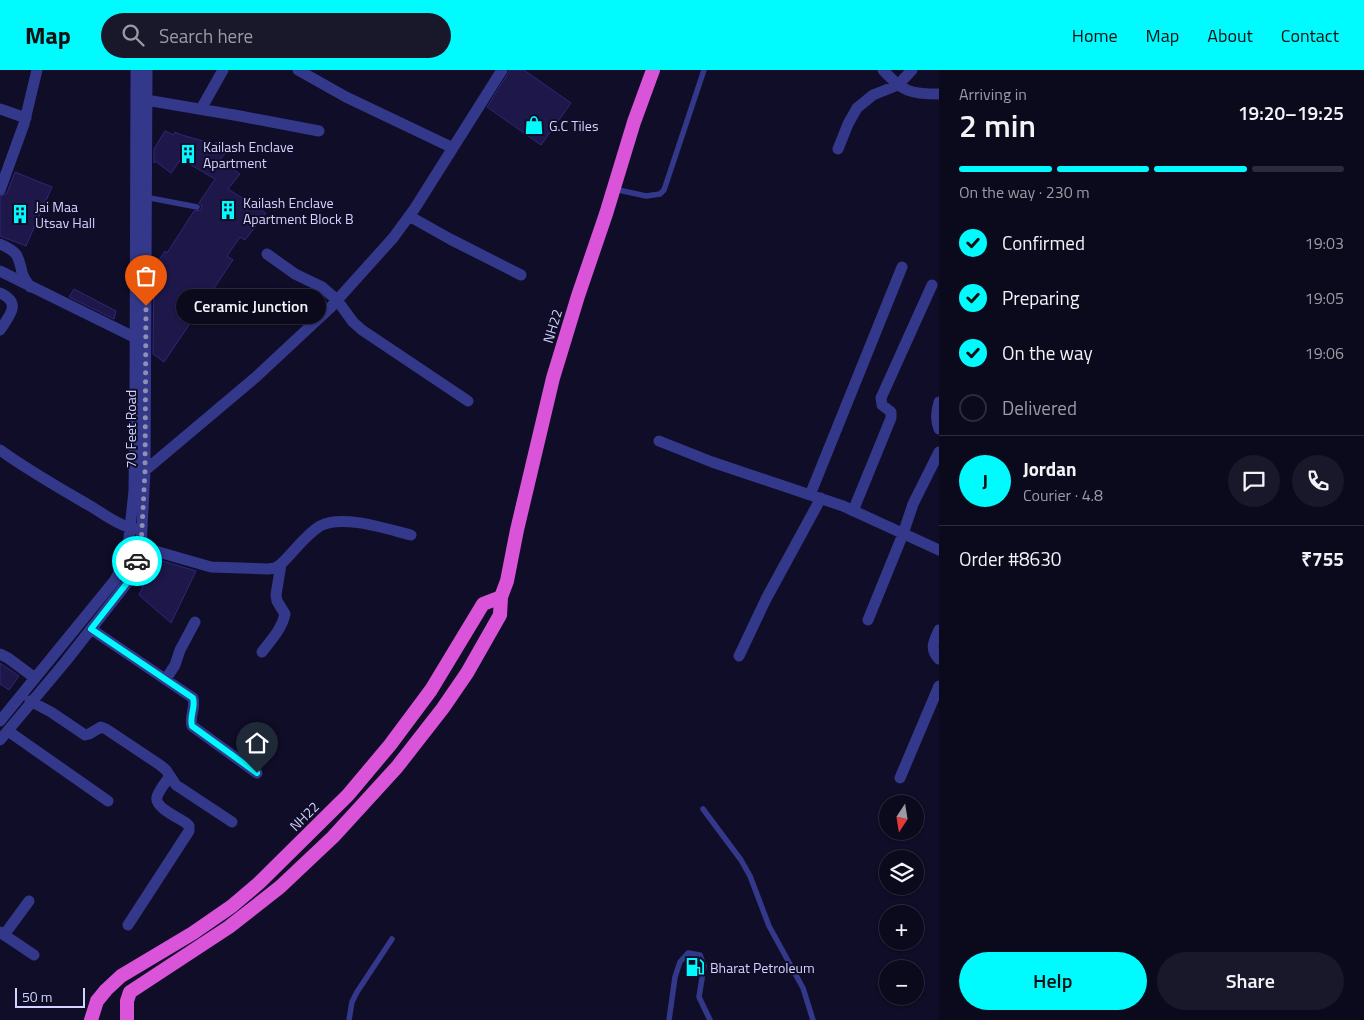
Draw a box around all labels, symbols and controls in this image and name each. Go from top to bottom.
search box [101,13,451,58]
text: Map [25,17,71,53]
icon: search [119,21,147,49]
text: Search here [159,21,253,50]
text: Home [1072,22,1118,49]
text: Map [1146,22,1179,49]
text: About [1207,22,1253,49]
text: Contact [1281,22,1339,49]
text: Arriving in [959,82,1027,106]
text: 19:20–19:25 [1238,98,1344,127]
text: 2 min [959,101,1036,149]
shop icon: G.C Tiles [523,114,545,136]
place label: G.C Tiles [549,115,598,136]
place label: Kailash Enclave Apartment [203,136,294,173]
building icon: Kailash Enclave Apartment [177,143,199,165]
text: On the way · 230 m [959,180,1090,204]
place label: Kailash Enclave Apartment Block B [243,192,354,229]
place label: Jai Maa Utsav Hall [35,196,95,233]
building icon: Kailash Enclave Apartment Block B [217,199,239,221]
building icon: Jai Maa Utsav Hall [9,203,31,225]
text: Confirmed [1002,228,1085,257]
icon: check [959,229,987,257]
text: 19:03 [1305,231,1344,255]
pin [125,255,167,306]
icon: bag [132,262,160,290]
text: Preparing [1002,283,1079,312]
icon: check [959,284,987,312]
text: 19:05 [1305,286,1344,310]
callout: Ceramic Junction [176,288,326,324]
text: Ceramic Junction [194,294,308,318]
street label: NH22 [537,306,567,346]
text: On the way [1002,338,1093,367]
icon: check [959,339,987,367]
text: 19:06 [1305,341,1344,365]
street label: 70 Feet Road [120,390,141,468]
text: Delivered [1002,393,1077,422]
text: Jordan [1023,454,1076,483]
button: chat [1228,455,1280,507]
button: phone [1292,455,1344,507]
text: J [982,466,988,495]
text: Courier · 4.8 [1023,483,1103,507]
courier [112,536,162,586]
text: Order #8630 [959,544,1061,573]
text: ₹755 [1301,544,1344,573]
icon: car [123,547,151,575]
pin [236,722,278,773]
icon: home [243,729,271,757]
north arrow [879,795,924,840]
map controls [879,795,924,1005]
street label: NH22 [284,796,324,836]
button: layers [879,850,924,895]
button: + [879,905,924,950]
button: Help [959,952,1147,1010]
button: Share [1157,952,1344,1010]
fuel station icon: Bharat Petroleum [684,956,706,978]
place label: Bharat Petroleum [710,957,815,978]
button: − [879,960,924,1005]
scale bar [15,985,85,1008]
text: 50 m [22,986,52,1007]

